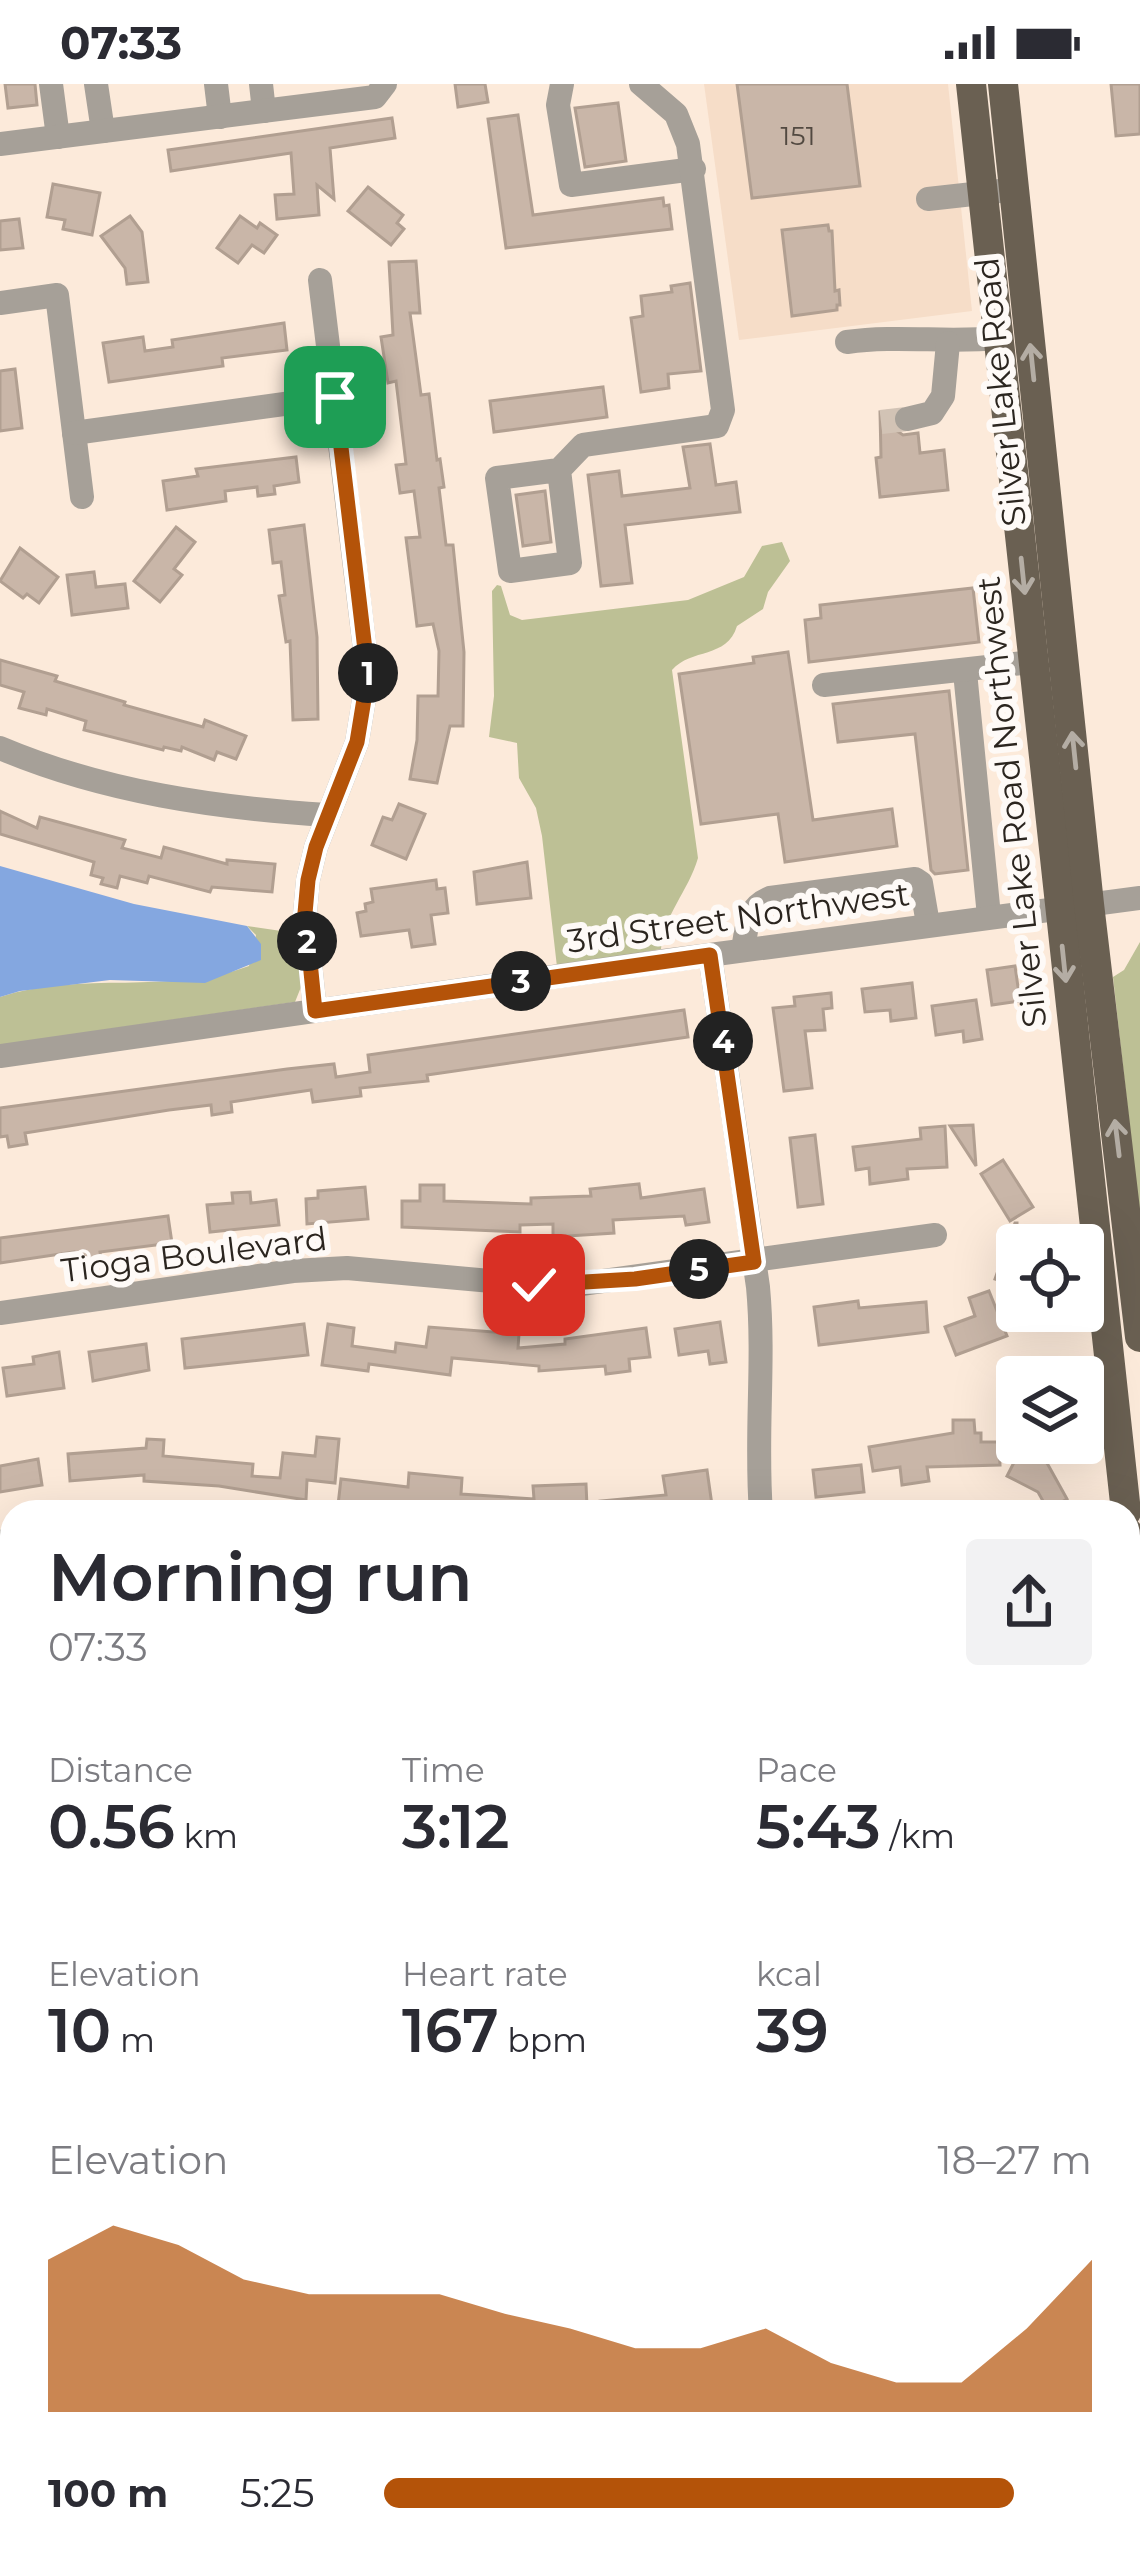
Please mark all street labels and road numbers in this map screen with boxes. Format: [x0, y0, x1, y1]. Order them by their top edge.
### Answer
street label: Silver Lake Road [966, 256, 1034, 528]
street label: Silver Lake Road Northwest [967, 575, 1055, 1029]
street label: 3rd Street Northwest [564, 873, 912, 961]
street label: Tioga Boulevard [59, 1218, 329, 1290]

